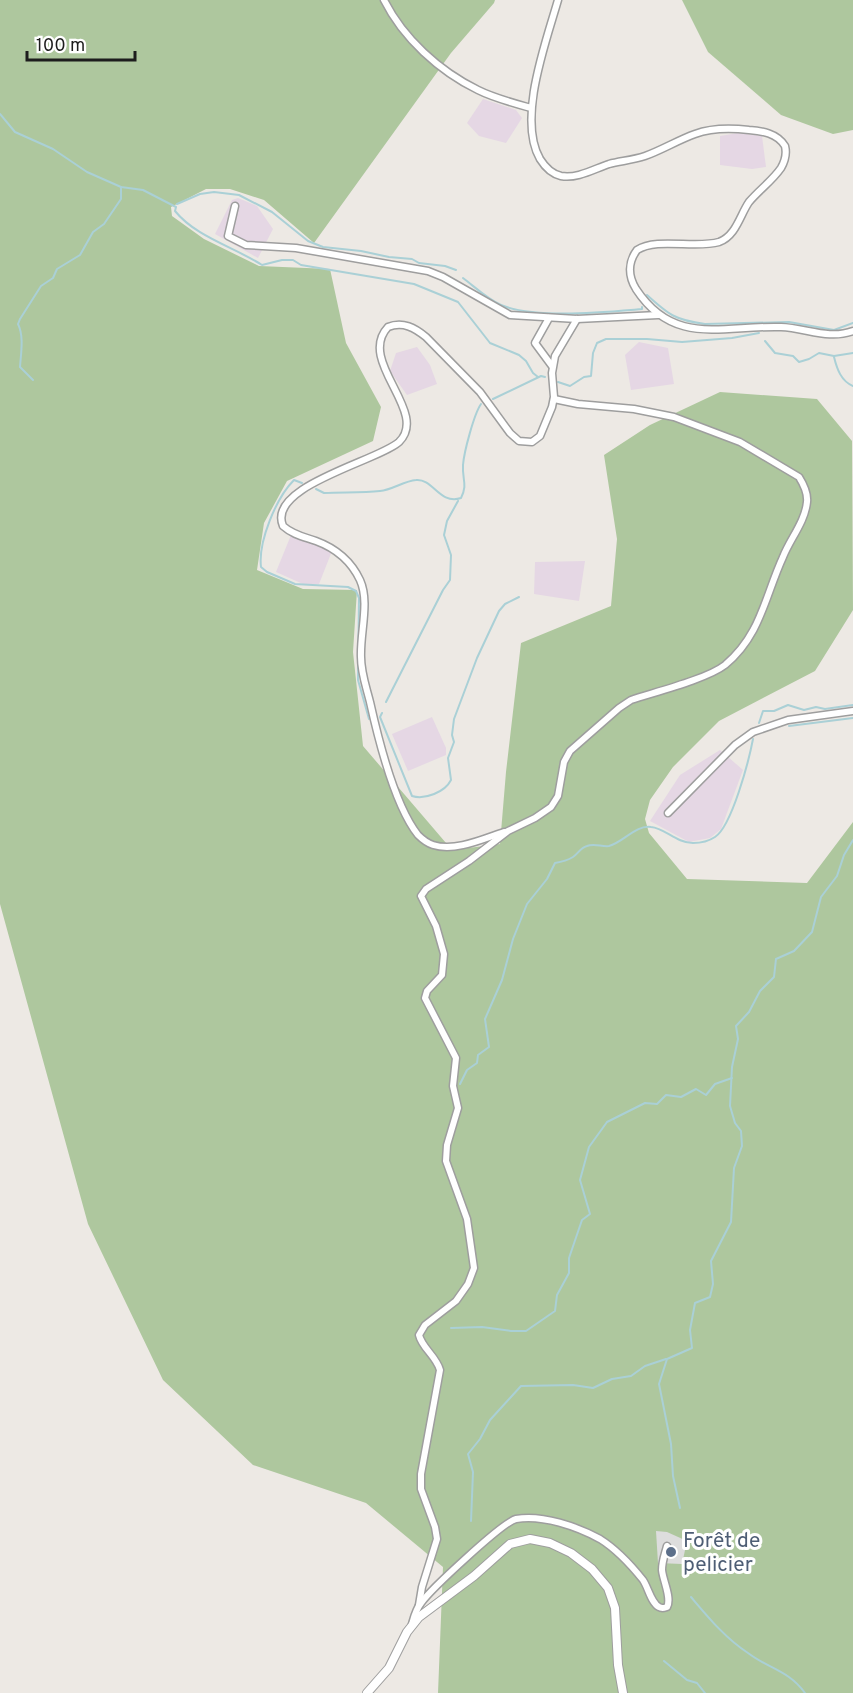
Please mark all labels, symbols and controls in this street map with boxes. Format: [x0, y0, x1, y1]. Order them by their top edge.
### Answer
scale bar [27, 24, 135, 62]
text: 100 m [36, 35, 85, 58]
place label: Forêt de pelicier [683, 1528, 760, 1579]
marker: Forêt de pelicier [664, 1545, 678, 1559]

